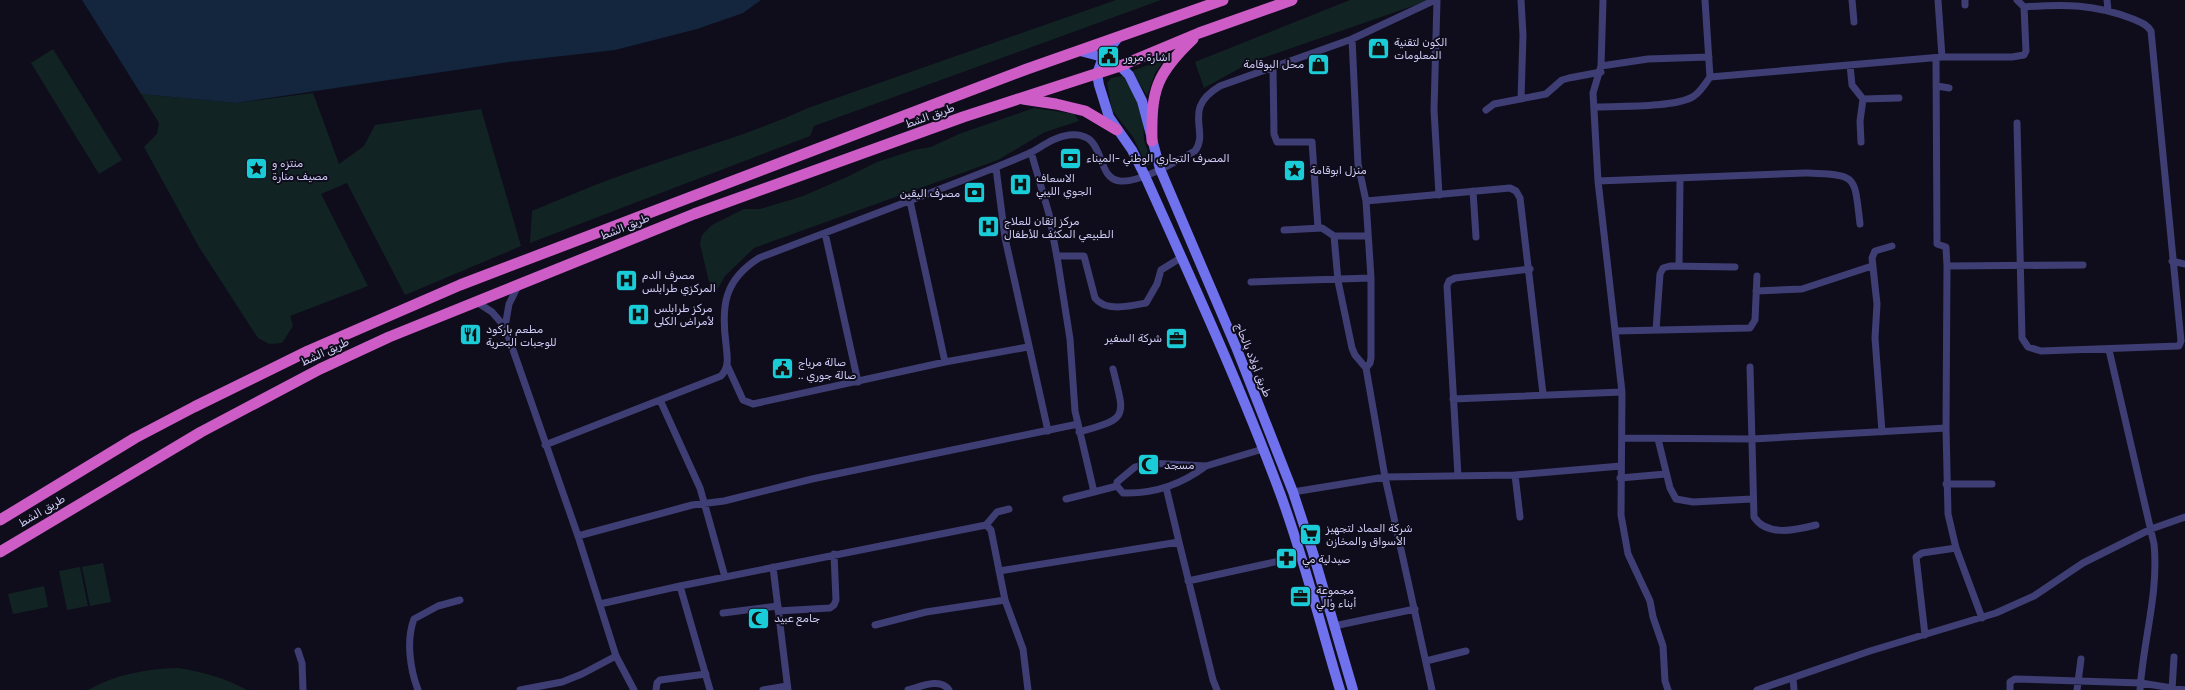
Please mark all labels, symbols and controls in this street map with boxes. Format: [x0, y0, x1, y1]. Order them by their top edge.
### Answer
shop icon: الكون لتقنية المعلومات [1366, 35, 1392, 61]
place label: الكون لتقنية المعلومات [1394, 36, 1448, 63]
public building icon: اشارة مرور [1096, 44, 1122, 70]
place label: اشارة مرور [1123, 51, 1171, 65]
shop icon: محل البوقامة [1306, 51, 1332, 77]
place label: محل البوقامة [1243, 58, 1304, 72]
street label: طريق الشط [904, 101, 957, 132]
bank icon: المصرف التجاري الوطني -الميناء [1058, 145, 1084, 171]
place label: المصرف التجاري الوطني -الميناء [1086, 152, 1230, 167]
place icon: منتزه و مصيف منارة [243, 156, 269, 182]
place label: منتزه و مصيف منارة [272, 157, 328, 183]
place icon: منزل ابوقامة [1281, 157, 1307, 183]
place label: منزل ابوقامة [1310, 164, 1367, 178]
hospital icon: الاسعاف الجوي الليبي [1008, 171, 1034, 197]
place label: الاسعاف الجوي الليبي [1036, 172, 1092, 200]
bank icon: مصرف اليقين [962, 180, 988, 206]
place label: مصرف اليقين [900, 187, 960, 200]
street label: طريق الشط [599, 211, 652, 244]
hospital icon: مركز إتقان للعلاج الطبيعي المكثف للأطفال [976, 214, 1002, 240]
place label: مركز إتقان للعلاج الطبيعي المكثف للأطفال [1004, 215, 1114, 243]
hospital icon: مصرف الدم المركزي طرابلس [613, 268, 639, 294]
place label: مصرف الدم المركزي طرابلس [642, 269, 716, 296]
hospital icon: مركز طرابلس لأمراض الكلى [625, 301, 651, 327]
place label: مركز طرابلس لأمراض الكلى [654, 302, 714, 328]
street label: طريق أولاد بالحاج [1230, 321, 1274, 400]
restaurant icon: مطعم باركود للوجبات البحرية [458, 322, 484, 348]
place label: مطعم باركود للوجبات البحرية [486, 323, 557, 350]
office icon: شركة السفير [1164, 325, 1190, 351]
place label: شركة السفير [1104, 332, 1162, 345]
street label: طريق الشط [299, 335, 352, 370]
public building icon: صالة مرياج .. صالة جوري [770, 355, 796, 381]
place label: صالة مرياج .. صالة جوري [798, 356, 856, 383]
mosque icon: مسجد [1136, 452, 1162, 478]
place label: مسجد [1164, 459, 1194, 472]
street label: طريق الشط [17, 492, 68, 531]
supermarket icon: شركة العماد لتجهيز الأسواق والمخازن [1298, 521, 1324, 547]
place label: شركة العماد لتجهيز الأسواق والمخازن [1325, 522, 1413, 549]
pharmacy icon: صيدلية مي [1274, 546, 1300, 572]
place label: صيدلية مي [1302, 553, 1350, 568]
office icon: مجموعة أبناء والي [1288, 583, 1314, 609]
place label: مجموعة أبناء والي [1316, 584, 1356, 612]
mosque icon: جامع عبيد [745, 605, 771, 631]
place label: جامع عبيد [774, 612, 820, 627]

